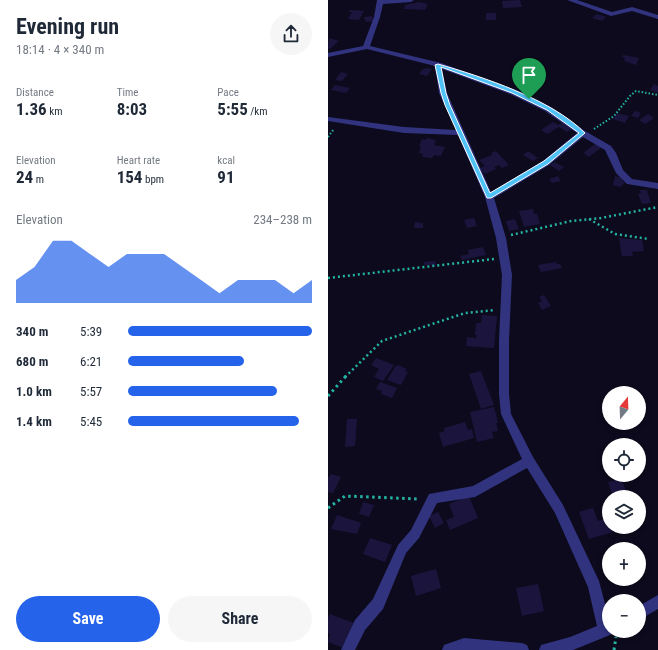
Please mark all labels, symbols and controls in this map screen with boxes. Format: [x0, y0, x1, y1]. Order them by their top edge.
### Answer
button: share [270, 13, 312, 55]
text: Evening run [16, 14, 119, 39]
text: 18:14 · 4 × 340 m [16, 42, 104, 57]
pin [512, 58, 546, 99]
icon: arrive [518, 64, 540, 86]
text: Distance [16, 86, 54, 99]
text: Time [117, 86, 138, 99]
text: Pace [217, 86, 239, 99]
text: 1.36 [16, 99, 47, 119]
text: 8:03 [117, 99, 147, 119]
text: 5:55 [217, 99, 248, 119]
text: km [47, 105, 62, 118]
text: /km [248, 105, 268, 118]
text: Elevation [16, 154, 56, 167]
text: Heart rate [117, 154, 160, 167]
text: kcal [217, 154, 235, 167]
text: 24 [16, 167, 33, 187]
text: 154 [117, 167, 142, 187]
text: 91 [217, 167, 235, 187]
text: m [33, 173, 44, 186]
text: bpm [142, 173, 164, 186]
text: Elevation [16, 212, 63, 227]
text: 234–238 m [253, 212, 312, 227]
text: 340 m [16, 324, 48, 339]
text: 5:39 [80, 324, 102, 339]
text: 680 m [16, 354, 48, 369]
text: 6:21 [80, 354, 102, 369]
text: 1.0 km [16, 384, 52, 399]
text: 5:57 [80, 384, 102, 399]
north arrow [602, 386, 646, 430]
map controls [602, 386, 646, 638]
text: 1.4 km [16, 414, 52, 429]
text: 5:45 [80, 414, 102, 429]
button: locate [602, 438, 646, 482]
button: layers [602, 490, 646, 534]
button: + [602, 542, 646, 586]
button: − [602, 594, 646, 638]
button: Save [16, 596, 160, 642]
button: Share [168, 596, 312, 642]

